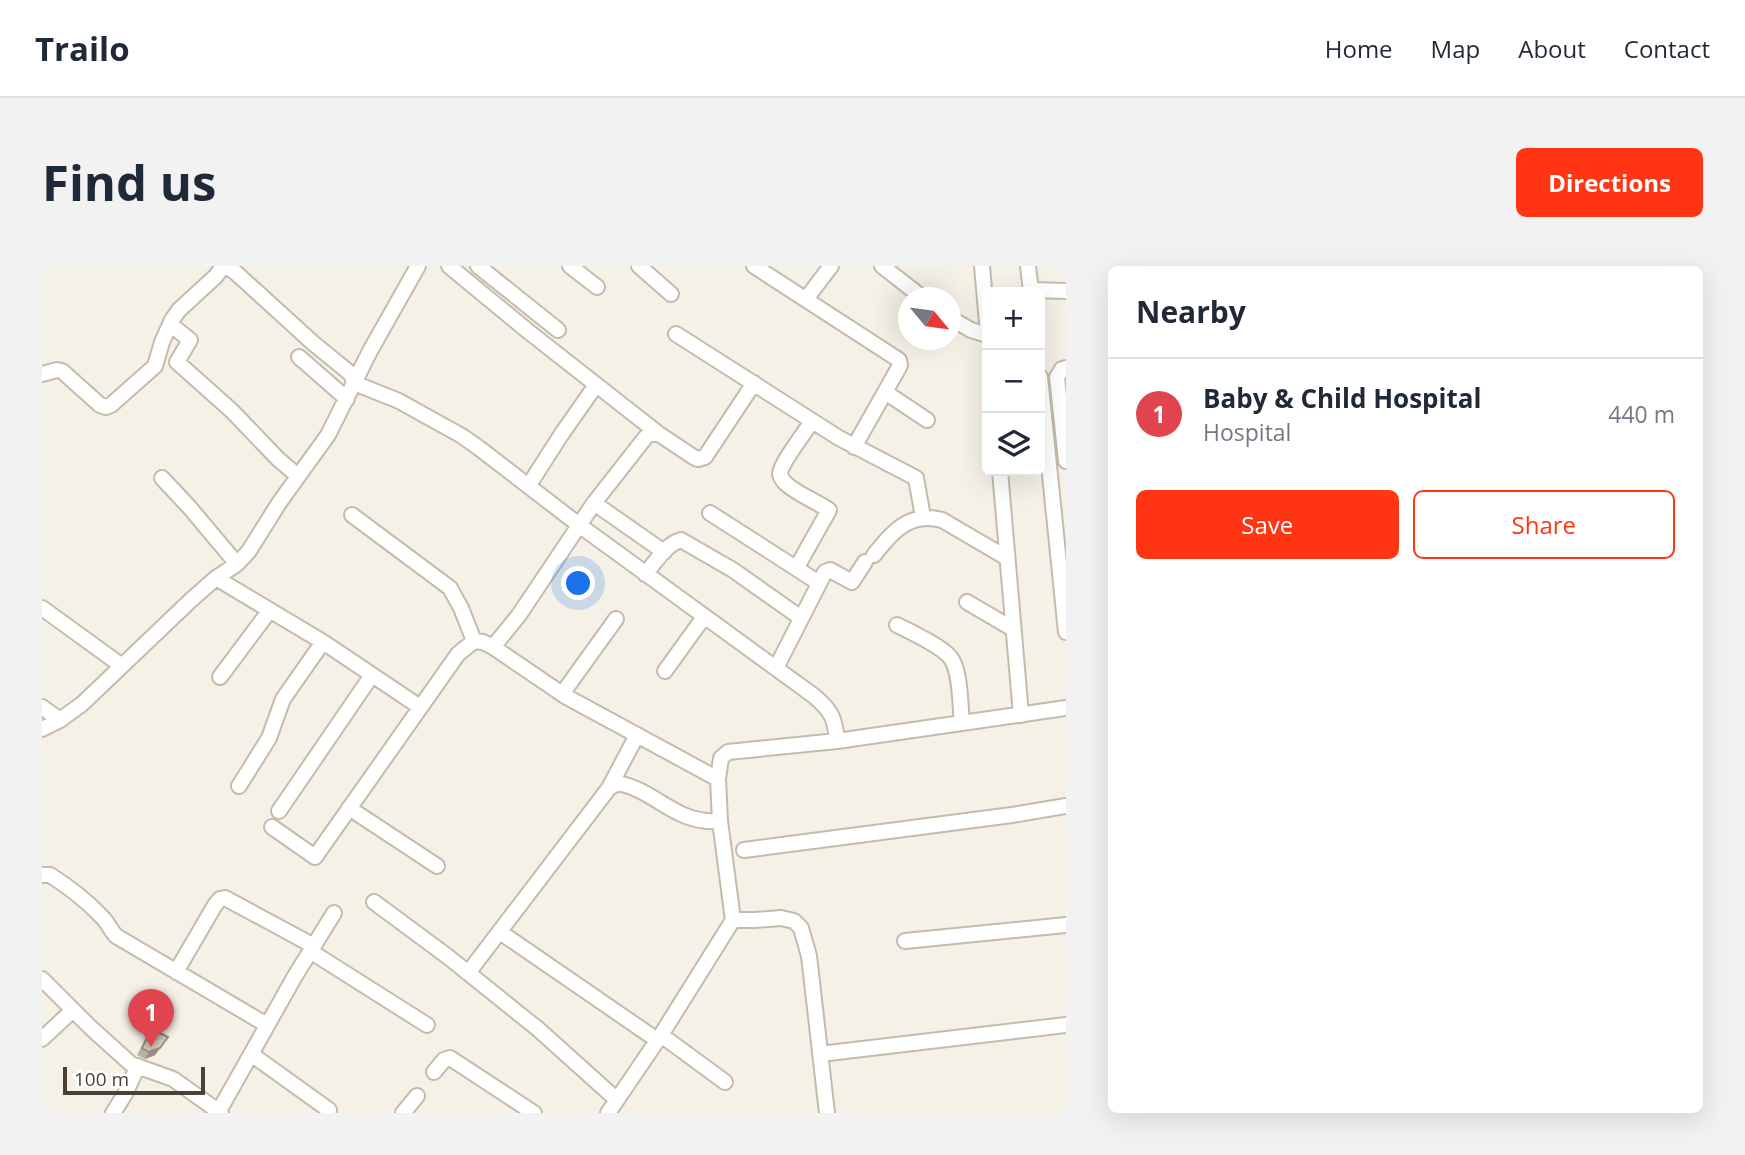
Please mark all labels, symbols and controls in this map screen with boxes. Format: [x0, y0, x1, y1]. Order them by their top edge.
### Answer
text: Trailo [35, 26, 130, 71]
text: Home [1325, 32, 1393, 65]
text: Map [1431, 32, 1480, 65]
text: About [1518, 32, 1586, 65]
text: Contact [1624, 32, 1710, 65]
button: Directions [1516, 148, 1703, 217]
text: Find us [42, 149, 216, 215]
north arrow [898, 287, 961, 350]
map controls [982, 287, 1045, 476]
button: + [982, 287, 1045, 350]
text: Nearby [1136, 291, 1246, 332]
button: − [982, 350, 1045, 413]
text: Baby & Child Hospital [1203, 380, 1481, 416]
text: 1 [1152, 398, 1166, 430]
text: 440 m [1608, 398, 1675, 430]
button: layers [982, 413, 1045, 476]
text: Hospital [1203, 416, 1291, 448]
button: Save [1136, 490, 1399, 559]
button: Share [1413, 490, 1675, 559]
your location [561, 566, 595, 600]
pin: 1 [128, 989, 174, 1047]
scale bar [63, 1064, 205, 1096]
text: 100 m [74, 1066, 129, 1092]

